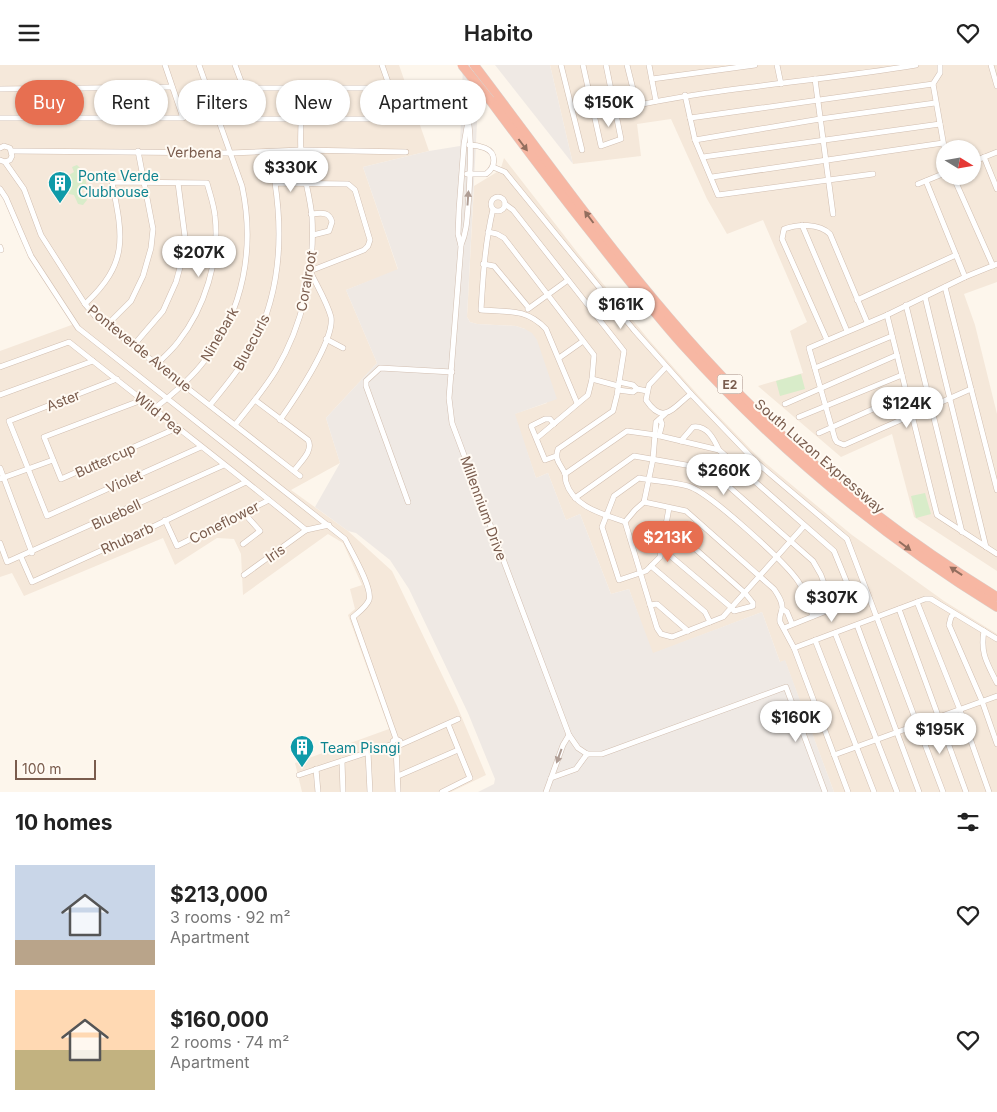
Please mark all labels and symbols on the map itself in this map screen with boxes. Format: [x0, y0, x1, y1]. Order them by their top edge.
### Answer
pin: $150K [574, 85, 644, 128]
one-way arrow [518, 138, 529, 151]
north arrow [936, 140, 981, 185]
street label: Verbena [166, 143, 222, 161]
pin: $330K [256, 151, 326, 193]
place label: Ponte Verde Clubhouse [78, 167, 159, 200]
building icon: Ponte Verde Clubhouse [47, 170, 73, 204]
one-way arrow [465, 190, 473, 206]
one-way arrow [584, 211, 595, 224]
pin: $207K [164, 235, 234, 278]
street label: Coralroot [292, 249, 320, 313]
pin: $161K [586, 287, 656, 330]
street label: Ponteverde Avenue [85, 301, 195, 395]
street label: Ninebark [197, 303, 242, 364]
street label: Bluecurls [229, 311, 273, 373]
road number: E2 [718, 375, 742, 393]
street label: Aster [44, 386, 82, 414]
pin: $124K [872, 387, 942, 429]
street label: Wild Pea [131, 388, 187, 438]
street label: South Luzon Expressway [752, 395, 888, 517]
street label: Buttercup [72, 439, 138, 481]
street label: Millennium Drive [457, 453, 511, 563]
pin: $260K [689, 453, 759, 496]
street label: Violet [103, 465, 145, 496]
street label: Bluebell [89, 495, 143, 533]
street label: Coneflower [186, 497, 262, 547]
street label: Rhubarb [98, 518, 156, 558]
pin: $213K [633, 521, 703, 563]
street label: Iris [262, 540, 288, 566]
one-way arrow [898, 541, 912, 551]
one-way arrow [949, 566, 963, 576]
pin: $307K [797, 581, 867, 623]
pin: $160K [761, 701, 831, 743]
pin: $195K [905, 713, 975, 755]
building icon: Team Pisngi [289, 734, 315, 768]
place label: Team Pisngi [320, 739, 400, 756]
one-way arrow [555, 749, 563, 764]
scale bar [15, 757, 96, 780]

